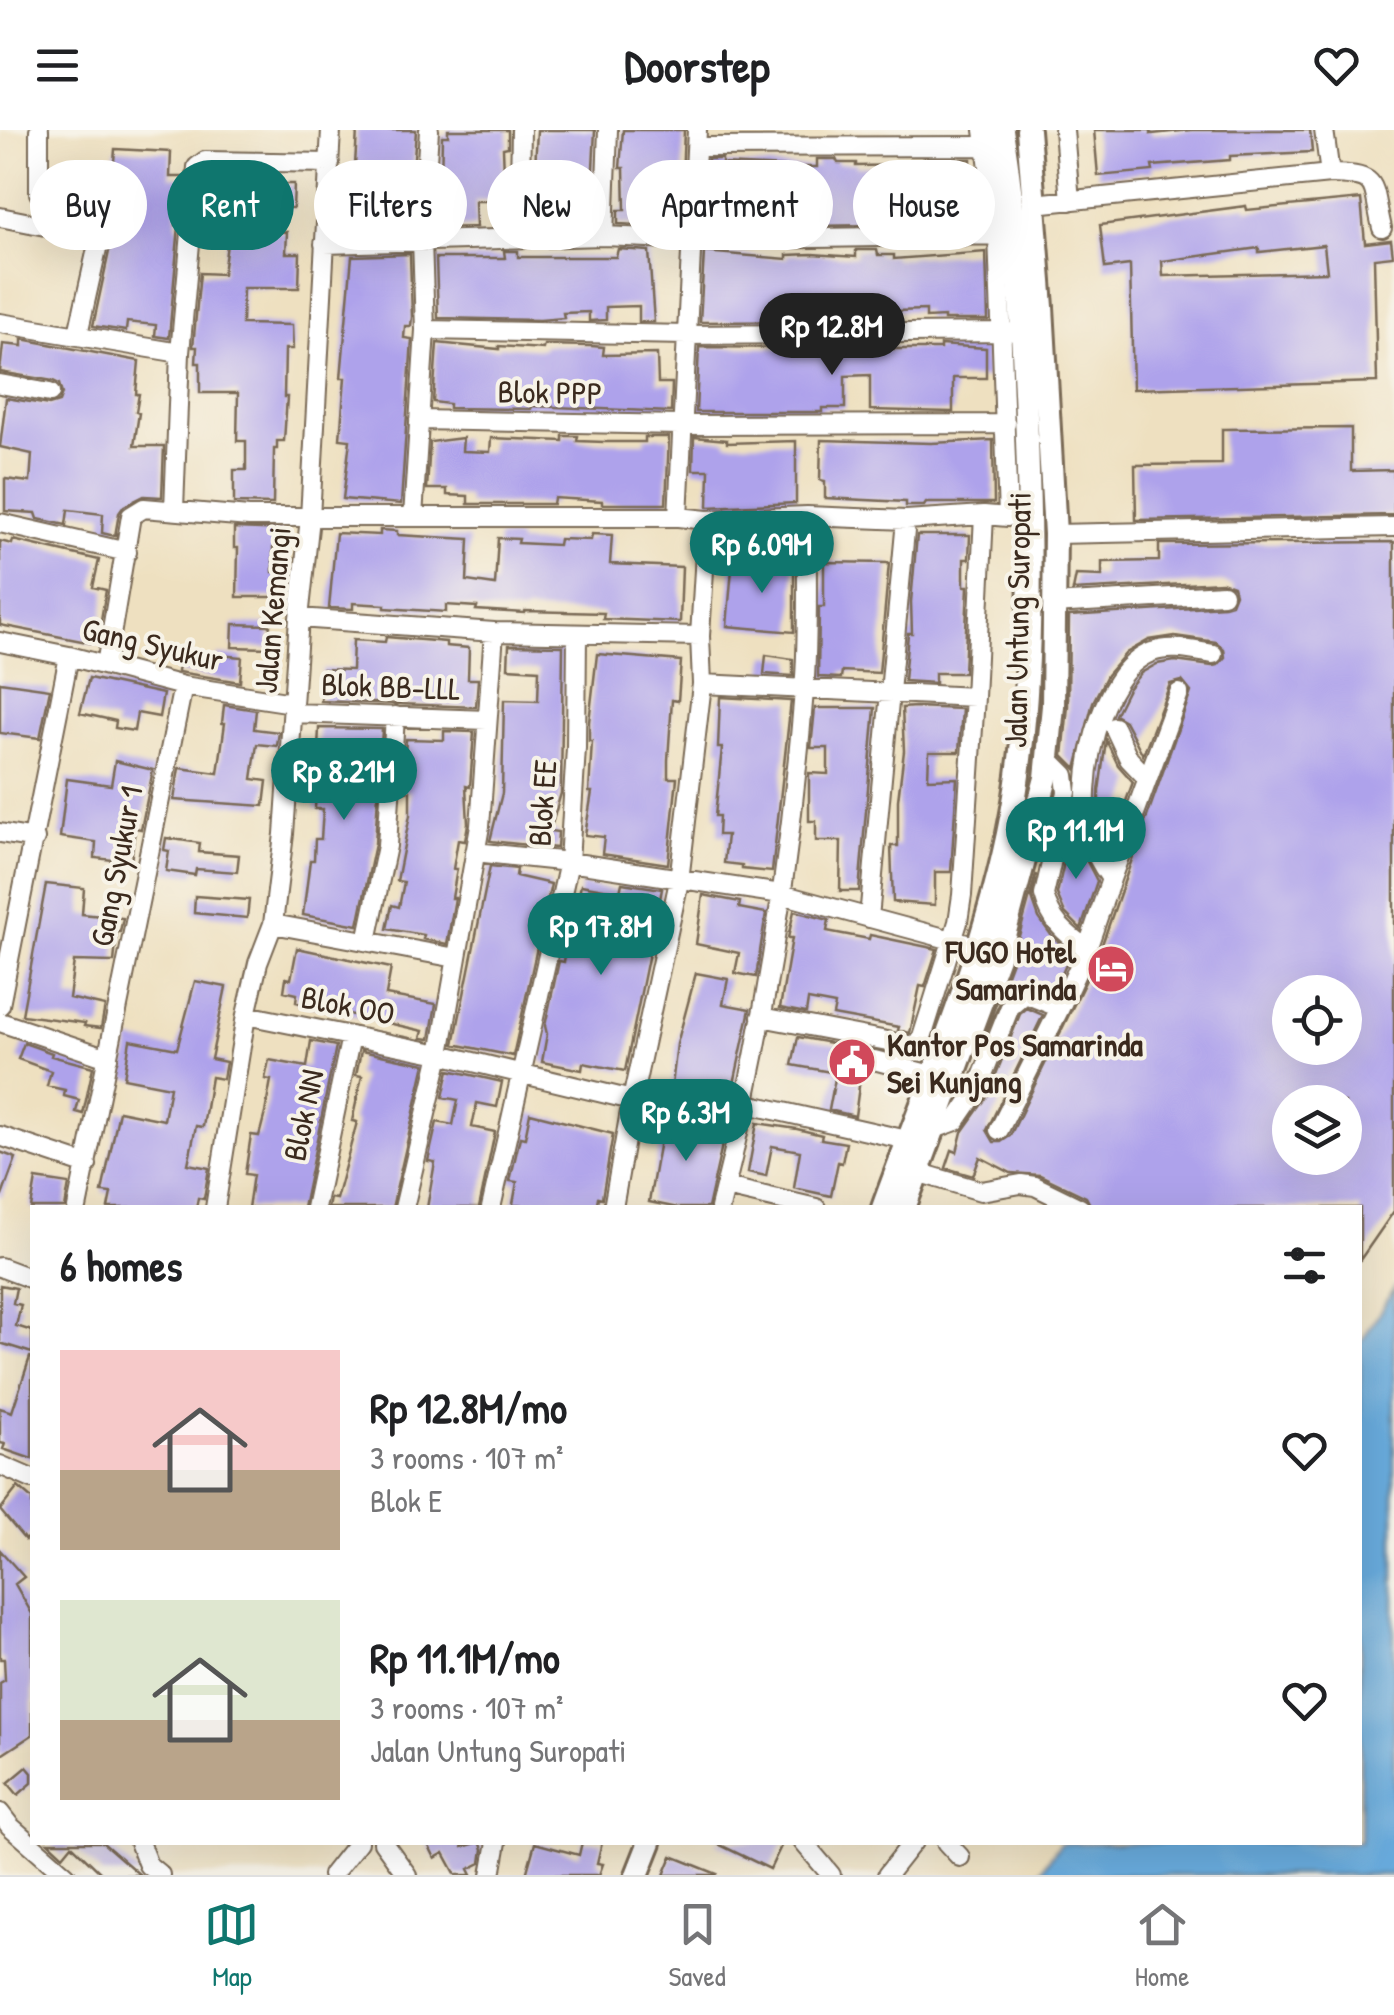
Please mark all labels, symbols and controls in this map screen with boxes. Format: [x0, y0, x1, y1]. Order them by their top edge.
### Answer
text: Doorstep [625, 35, 769, 96]
icon: menu [30, 38, 85, 93]
icon: heart [1309, 38, 1364, 93]
chip: Buy [30, 160, 147, 250]
chip: Rent [167, 160, 294, 250]
chip: Filters [314, 160, 467, 250]
chip: New [487, 160, 606, 250]
chip: Apartment [626, 160, 833, 250]
chip: House [853, 160, 995, 250]
pin: Rp 12.8M [729, 293, 935, 378]
text: Rp 12.8M [781, 304, 883, 347]
street label: Blok PPP [497, 370, 603, 414]
street label: Jalan Untung Suropati [993, 491, 1041, 749]
pin: Rp 6.09M [659, 511, 865, 596]
text: Rp 6.09M [712, 522, 812, 565]
street label: Jalan Kemangi [243, 525, 301, 695]
street label: Gang Syukur [78, 607, 228, 681]
street label: Blok BB-LLL [321, 662, 461, 710]
pin: Rp 8.21M [241, 738, 447, 823]
text: Rp 8.21M [293, 749, 395, 792]
street label: Blok EE [518, 758, 566, 848]
street label: Gang Syukur 1 [79, 782, 153, 950]
pin: Rp 11.1M [973, 797, 1179, 882]
text: Rp 11.1M [1028, 808, 1124, 851]
pin: Rp 17.8M [498, 893, 704, 978]
text: Rp 17.8M [550, 904, 652, 947]
place label: FUGO Hotel Samarinda [945, 930, 1077, 1010]
hotel icon: FUGO Hotel Samarinda [1085, 943, 1137, 995]
street label: Blok OO [298, 975, 398, 1035]
map controls [1272, 975, 1362, 1175]
button: locate [1272, 975, 1362, 1065]
place label: Kantor Pos Samarinda Sei Kunjang [887, 1023, 1143, 1104]
public building icon: Kantor Pos Samarinda Sei Kunjang [826, 1036, 878, 1088]
street label: Blok NN [272, 1065, 334, 1165]
pin: Rp 6.3M [594, 1079, 778, 1164]
button: layers [1272, 1085, 1362, 1175]
text: Rp 6.3M [642, 1090, 730, 1133]
text: 6 homes [60, 1237, 182, 1294]
icon: filters [1277, 1238, 1332, 1293]
text: Rp 12.8M/mo [370, 1379, 567, 1436]
icon: home [140, 1390, 260, 1510]
icon: heart [1277, 1423, 1332, 1478]
text: 3 rooms · 107 m² [370, 1436, 563, 1479]
text: Blok E [370, 1479, 442, 1522]
text: Rp 11.1M/mo [370, 1629, 560, 1686]
icon: home [140, 1640, 260, 1760]
icon: heart [1277, 1673, 1332, 1728]
text: 3 rooms · 107 m² [370, 1686, 563, 1729]
text: Jalan Untung Suropati [370, 1729, 626, 1772]
tab: Map [204, 1897, 259, 1995]
tab: Saved [668, 1897, 726, 1995]
tab: Home [1135, 1897, 1190, 1995]

